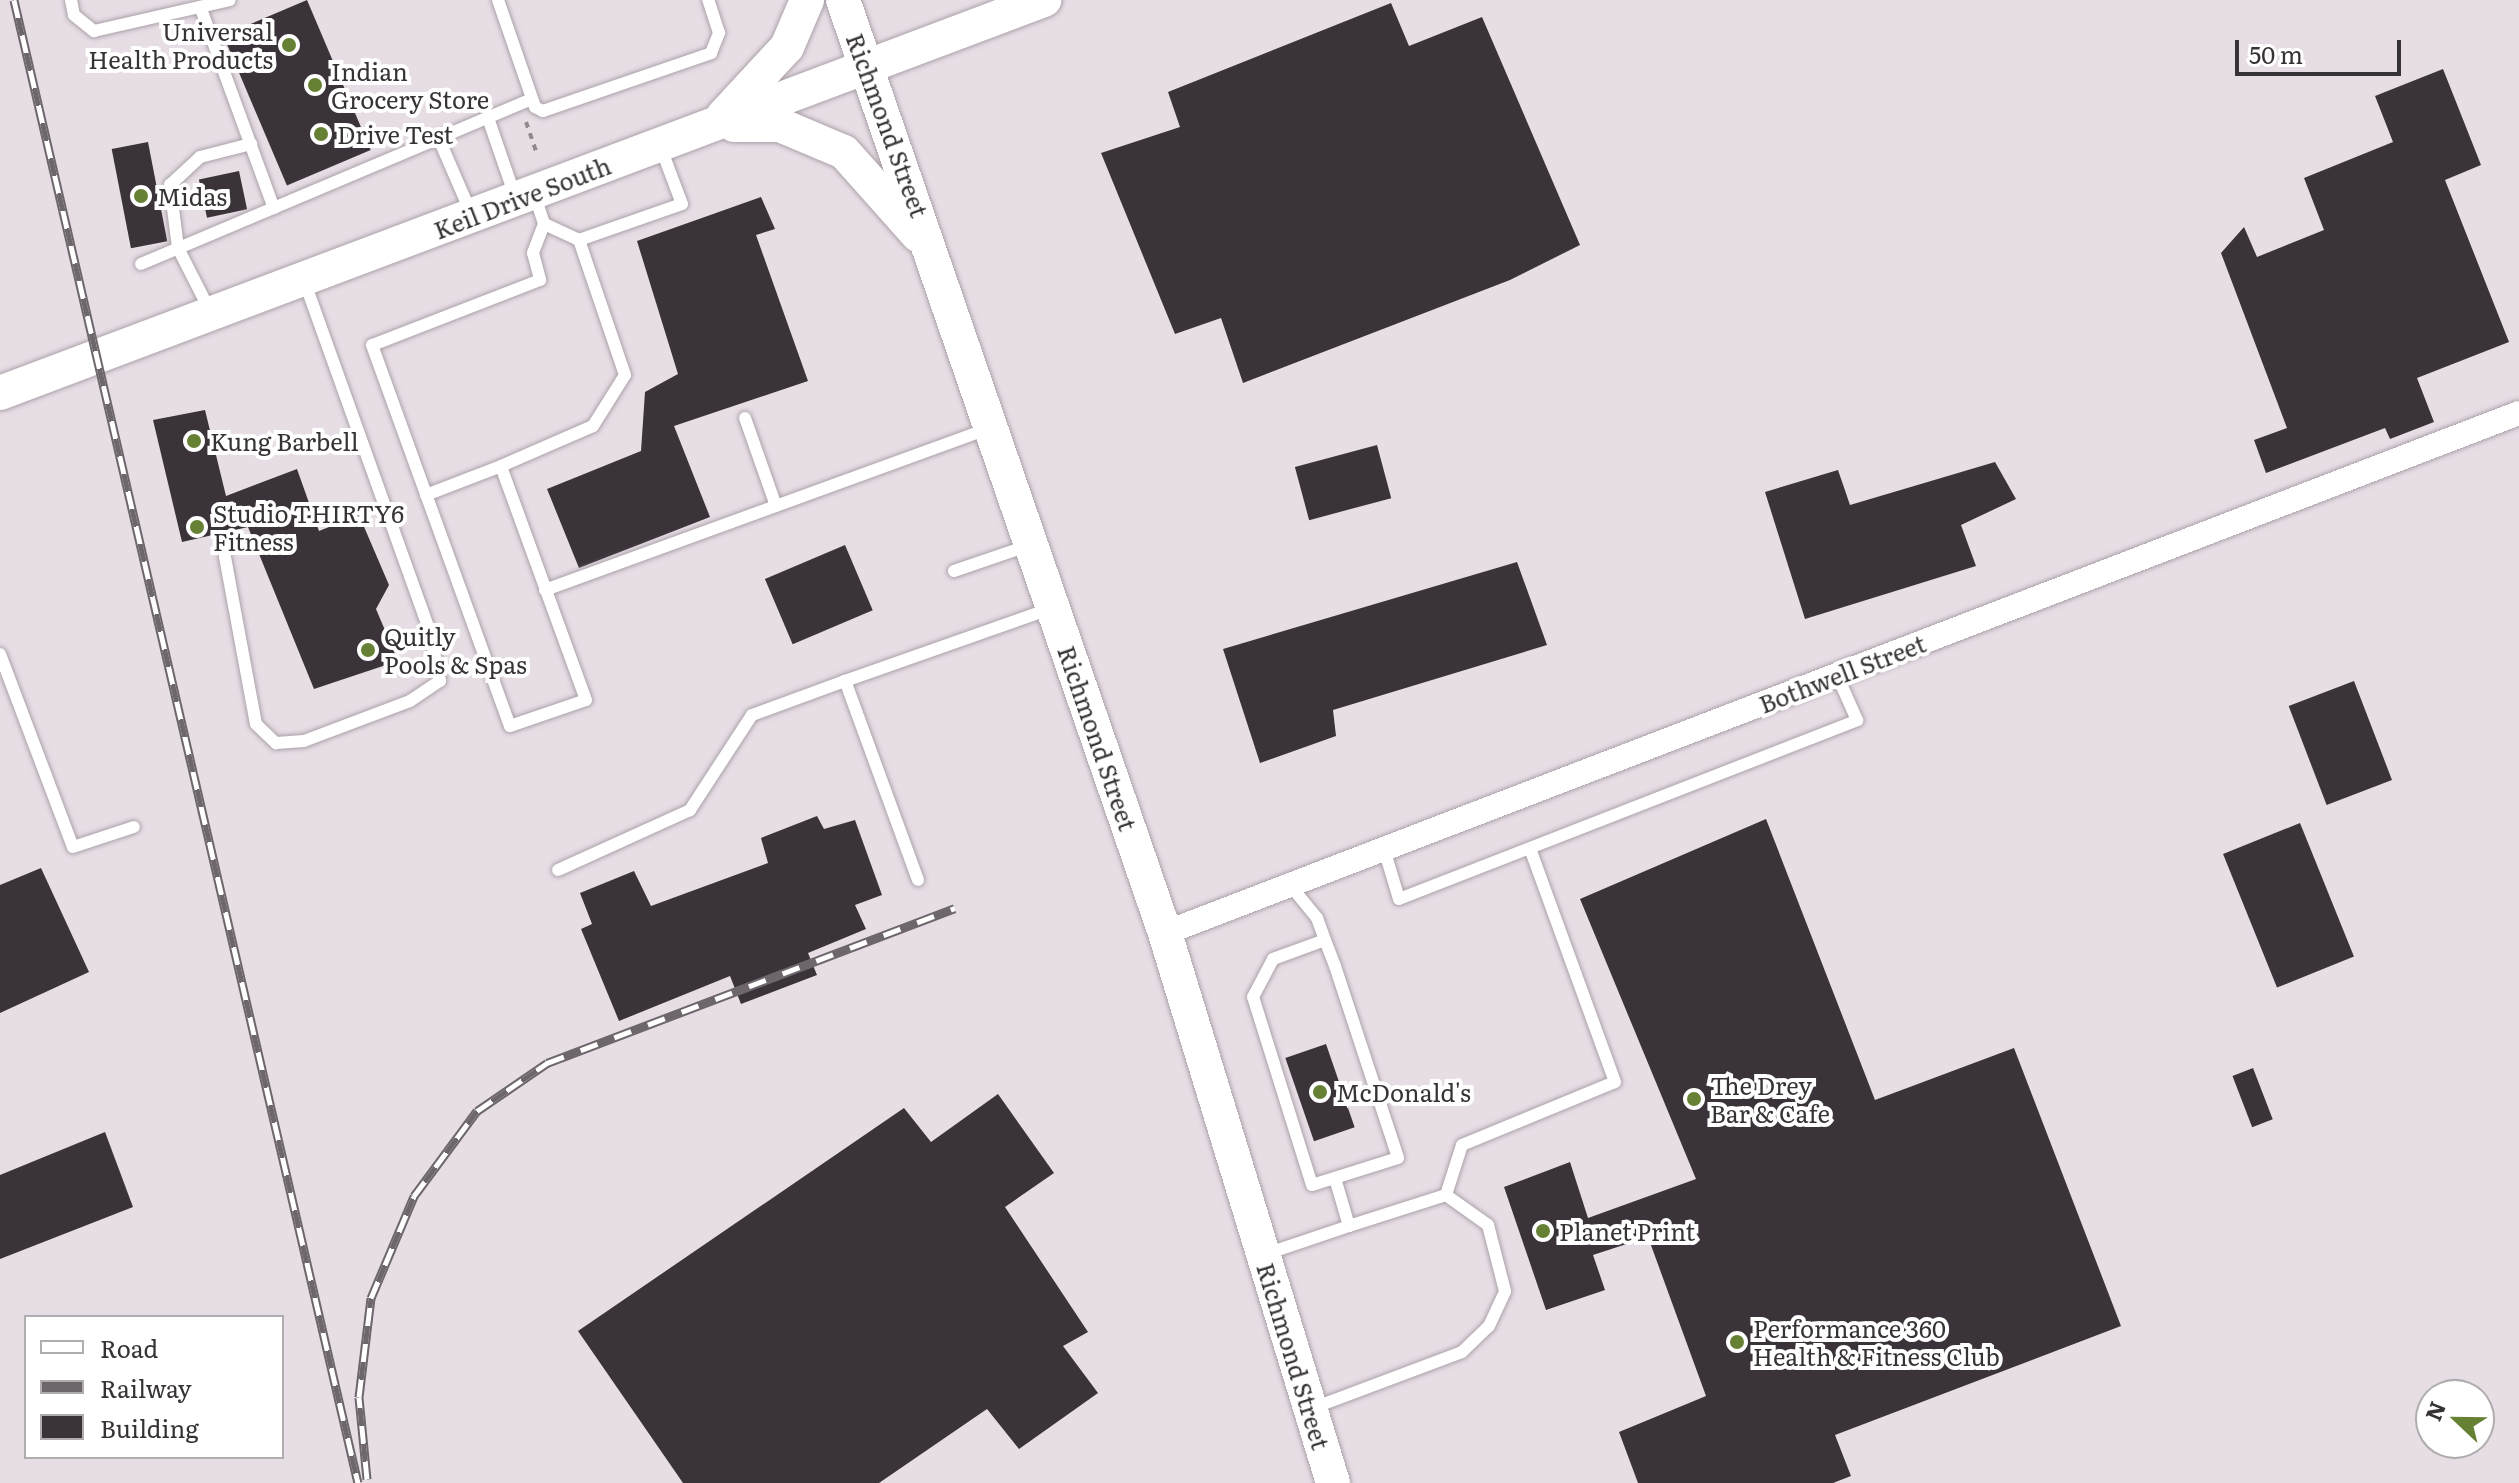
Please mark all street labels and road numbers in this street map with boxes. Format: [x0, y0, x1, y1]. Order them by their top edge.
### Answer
street label: Richmond Street [841, 29, 935, 221]
street label: Keil Drive South [429, 150, 615, 244]
street label: Bothwell Street [1755, 628, 1929, 718]
street label: Richmond Street [1053, 642, 1143, 834]
street label: Richmond Street [1252, 1259, 1336, 1453]

